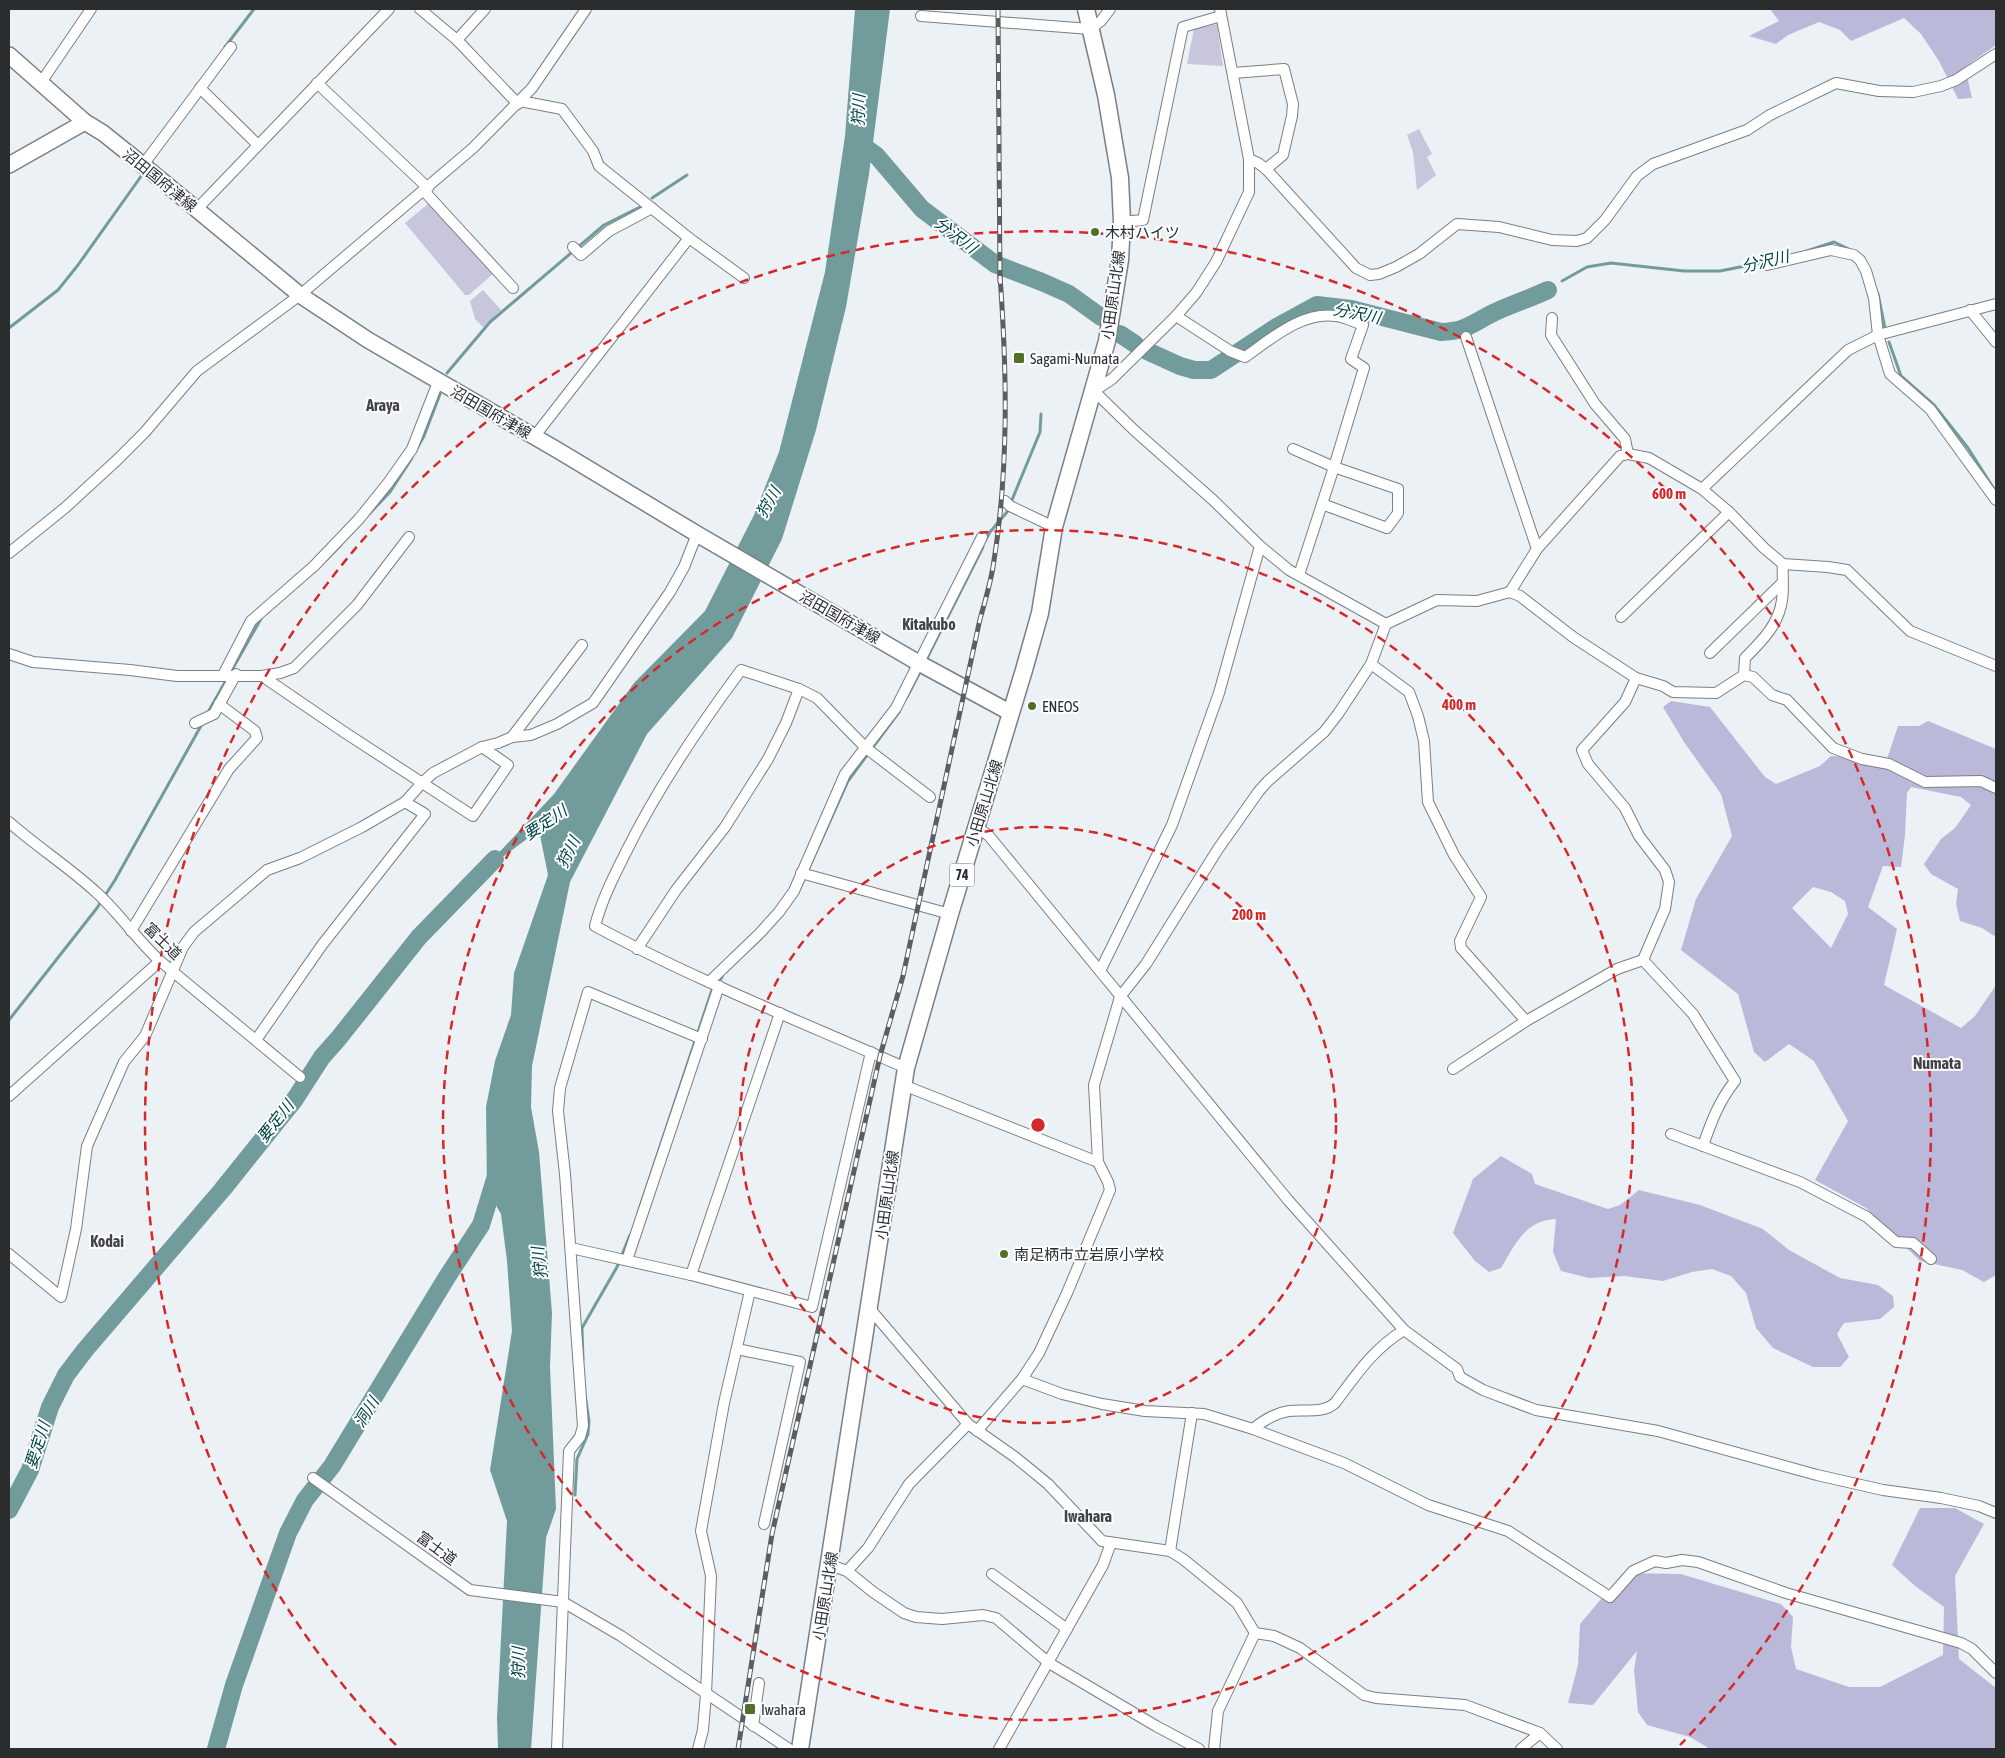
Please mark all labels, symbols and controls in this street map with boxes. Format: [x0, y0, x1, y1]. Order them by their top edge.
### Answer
water label: 狩川 [848, 92, 868, 126]
street label: 沼田国府津線 [120, 145, 200, 215]
water label: 分沢川 [931, 213, 982, 258]
place label: 木村ハイツ [1105, 224, 1180, 241]
marker: 木村ハイツ [1089, 226, 1101, 238]
water label: 分沢川 [1740, 246, 1792, 275]
street label: 小田原山北線 [1098, 249, 1128, 341]
water label: 分沢川 [1332, 300, 1384, 327]
place label: Sagami-Numata [1030, 350, 1120, 367]
marker: Sagami-Numata [1012, 351, 1026, 365]
street label: 沼田国府津線 [448, 382, 534, 442]
district label: Araya [365, 396, 400, 414]
water label: 狩川 [752, 482, 785, 520]
text: 600 m [1652, 485, 1686, 502]
street label: 沼田国府津線 [797, 587, 883, 647]
district label: Kitakubo [902, 615, 956, 633]
text: 400 m [1441, 696, 1476, 713]
place label: ENEOS [1042, 698, 1079, 715]
marker: ENEOS [1026, 700, 1038, 712]
street label: 小田原山北線 [963, 757, 1005, 849]
water label: 要定川 [520, 800, 572, 843]
water label: 狩川 [553, 832, 584, 870]
road number: 74 [950, 864, 974, 886]
text: 200 m [1232, 906, 1266, 923]
street label: 富士道 [141, 919, 185, 963]
district label: Numata [1913, 1054, 1961, 1072]
water label: 要定川 [253, 1095, 298, 1145]
centre of rings [1029, 1116, 1047, 1134]
street label: 小田原山北線 [872, 1149, 902, 1241]
district label: Kodai [90, 1232, 124, 1250]
water label: 狩川 [528, 1244, 550, 1280]
place label: 南足柄市立岩原小学校 [1014, 1246, 1164, 1263]
marker: 南足柄市立岩原小学校 [998, 1248, 1010, 1260]
water label: 洞川 [350, 1392, 383, 1430]
water label: 要定川 [21, 1417, 54, 1471]
district label: Iwahara [1064, 1507, 1112, 1525]
street label: 富士道 [414, 1528, 460, 1568]
street label: 小田原山北線 [810, 1550, 840, 1642]
water label: 狩川 [509, 1645, 527, 1679]
place label: Iwahara [761, 1701, 806, 1718]
marker: Iwahara [743, 1702, 757, 1716]

